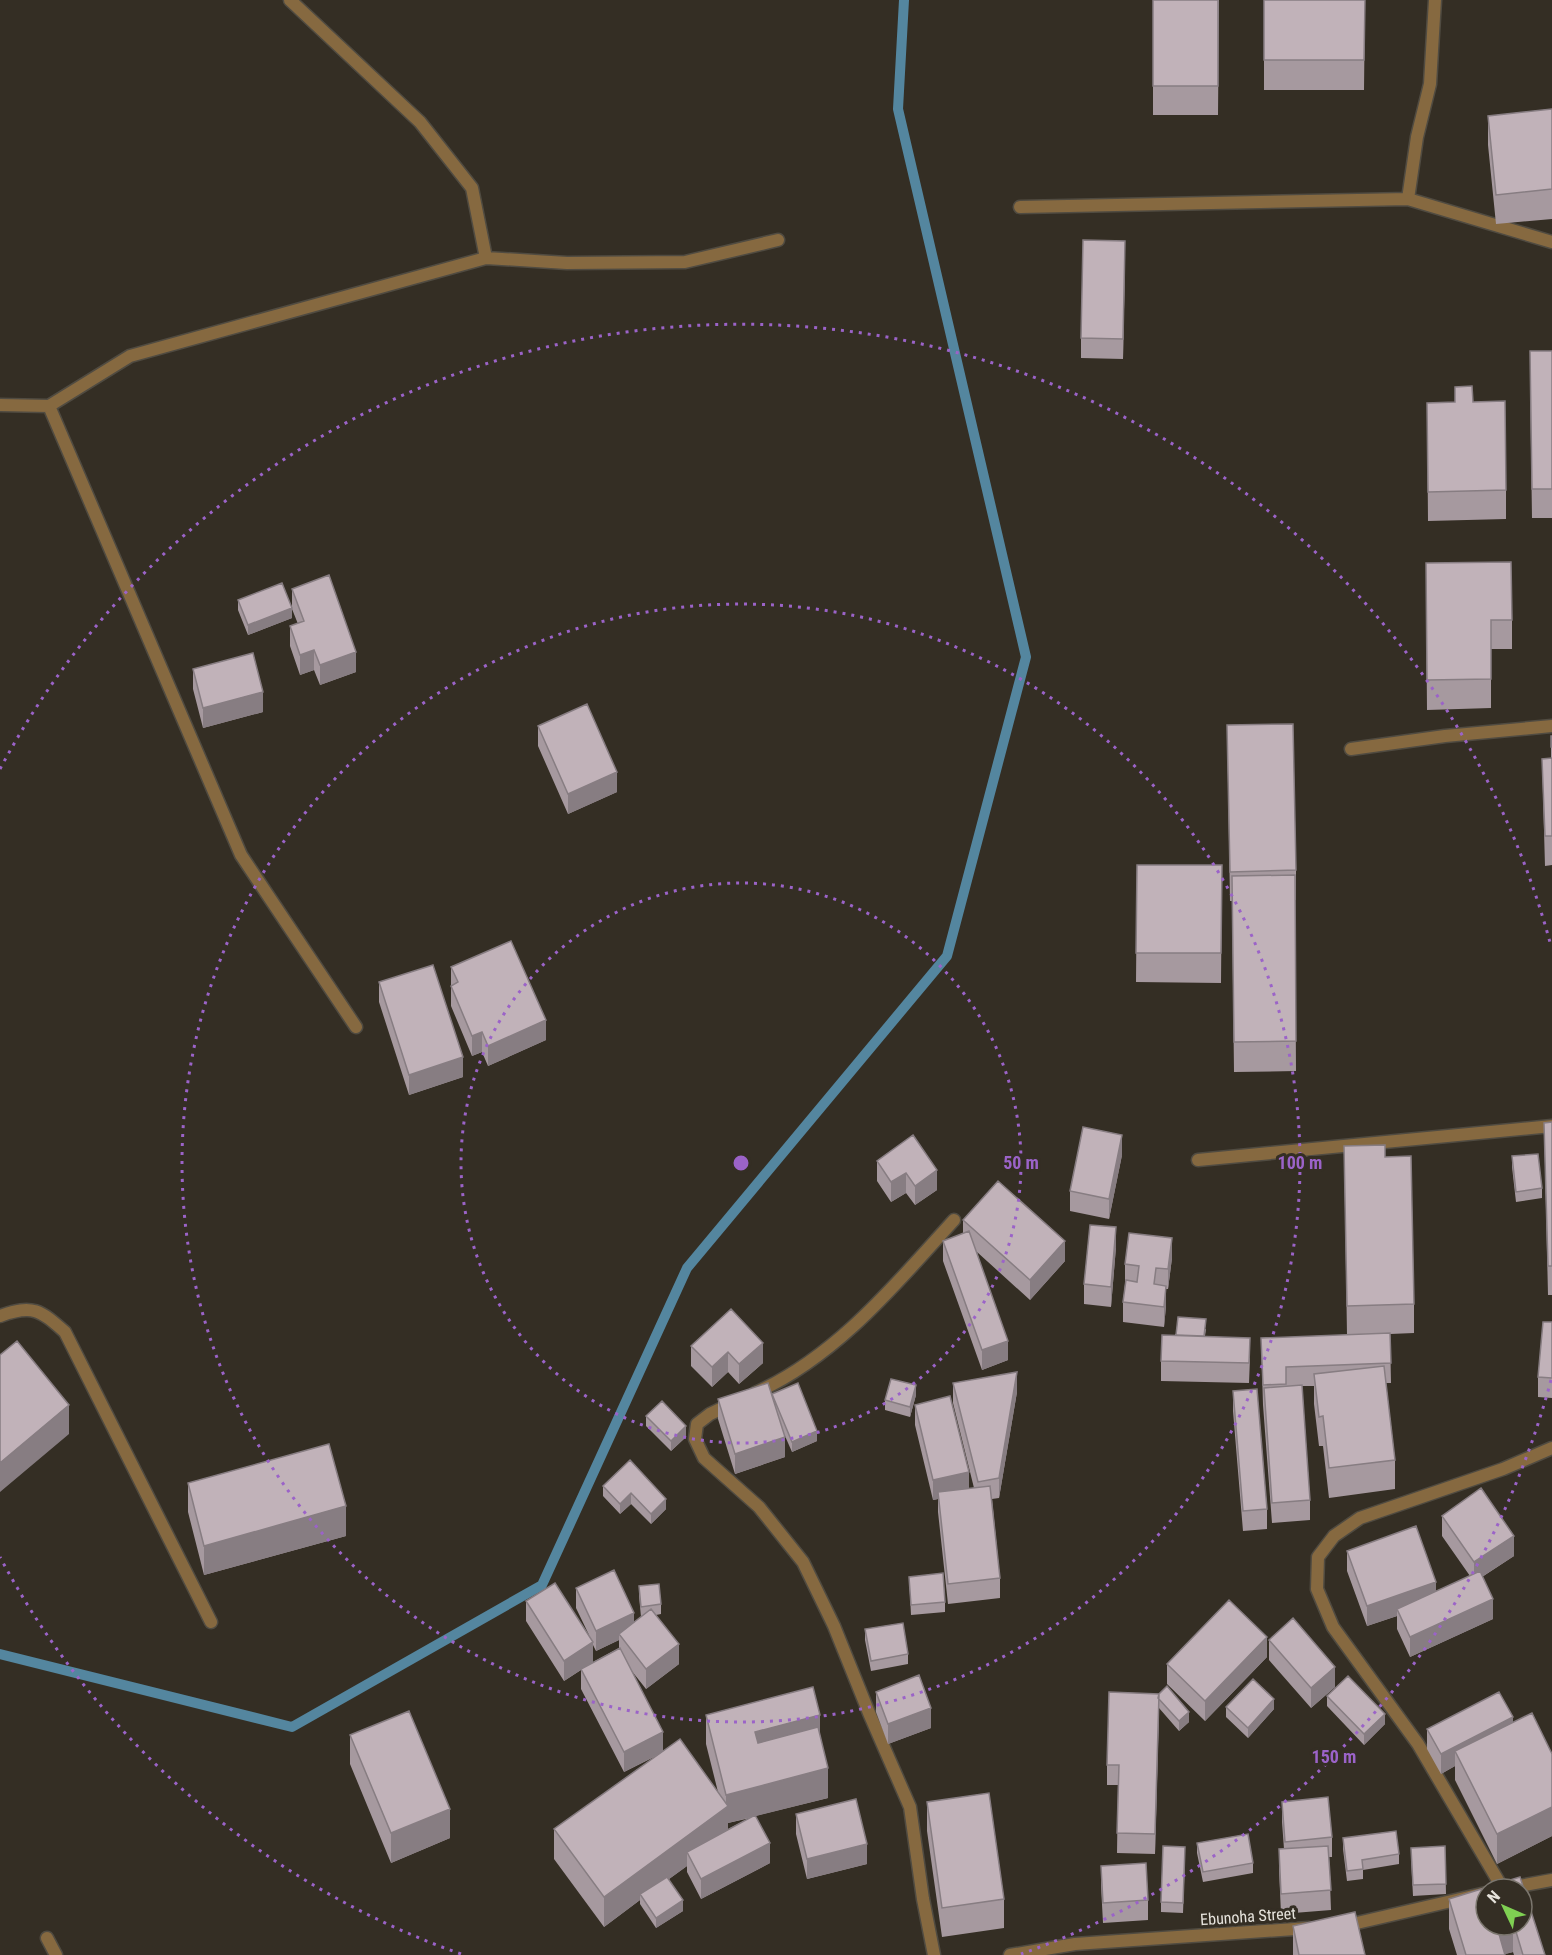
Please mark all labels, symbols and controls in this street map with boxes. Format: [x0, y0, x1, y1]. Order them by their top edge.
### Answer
text: 50 m [1003, 1152, 1039, 1173]
text: 100 m [1278, 1152, 1322, 1173]
centre of rings [731, 1153, 751, 1173]
text: 150 m [1312, 1746, 1356, 1767]
north arrow [1474, 1877, 1534, 1937]
text: N [1483, 1887, 1504, 1907]
street label: Ebunoha Street [1200, 1904, 1297, 1929]

